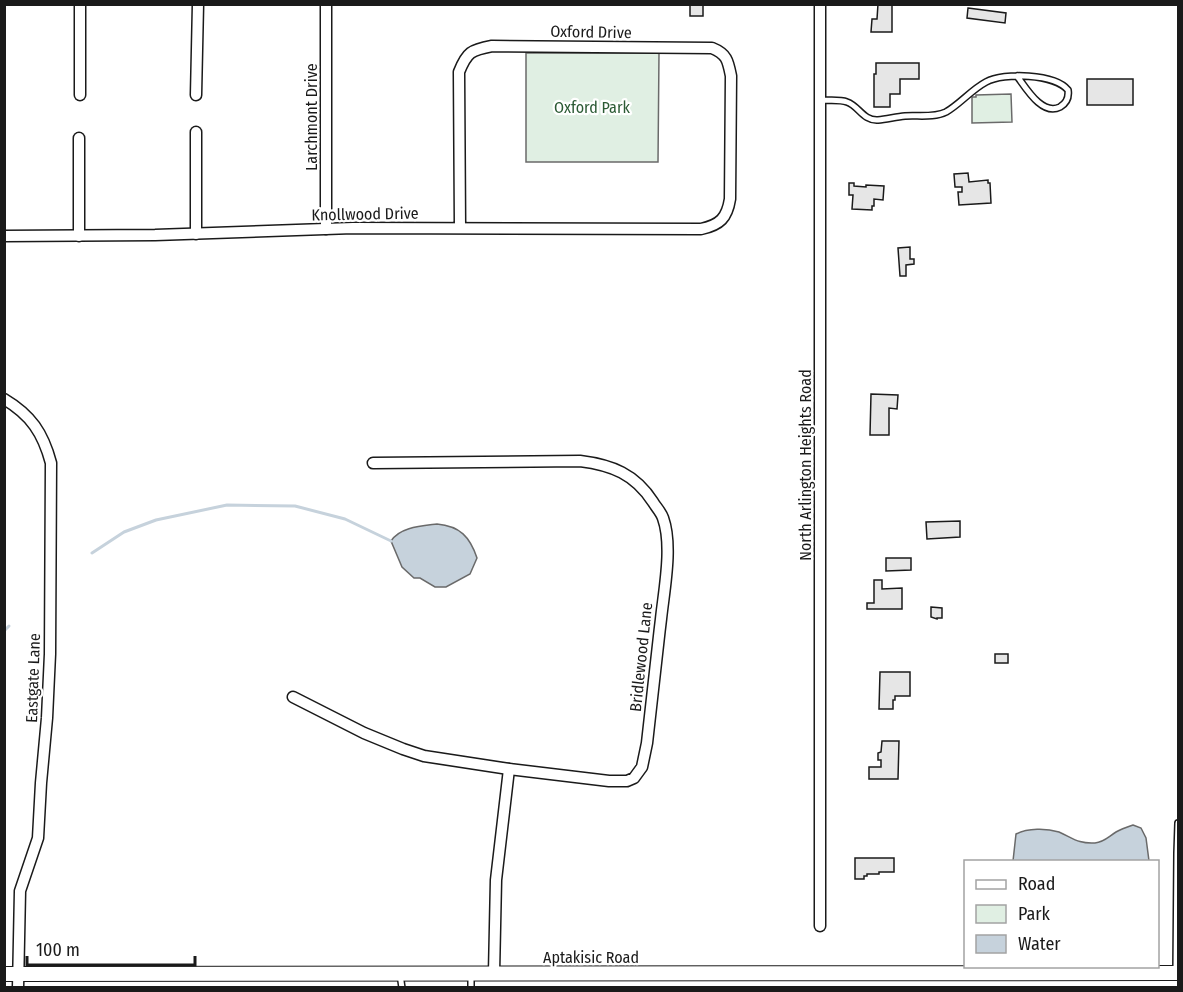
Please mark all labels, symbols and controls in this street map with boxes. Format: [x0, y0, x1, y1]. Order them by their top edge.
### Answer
street label: Oxford Drive [550, 22, 632, 42]
street label: Larchmont Drive [302, 63, 321, 171]
park label: Oxford Park [554, 98, 631, 117]
street label: Knollwood Drive [311, 204, 419, 224]
street label: North Arlington Heights Road [796, 369, 815, 561]
street label: Bridlewood Lane [626, 601, 656, 713]
street label: Eastgate Lane [22, 633, 44, 723]
legend [964, 860, 1159, 968]
text: Road [1018, 873, 1055, 895]
text: Park [1018, 903, 1051, 925]
scale bar [27, 929, 195, 967]
text: Water [1018, 933, 1061, 955]
text: 100 m [36, 939, 80, 961]
street label: Aptakisic Road [543, 948, 639, 967]

